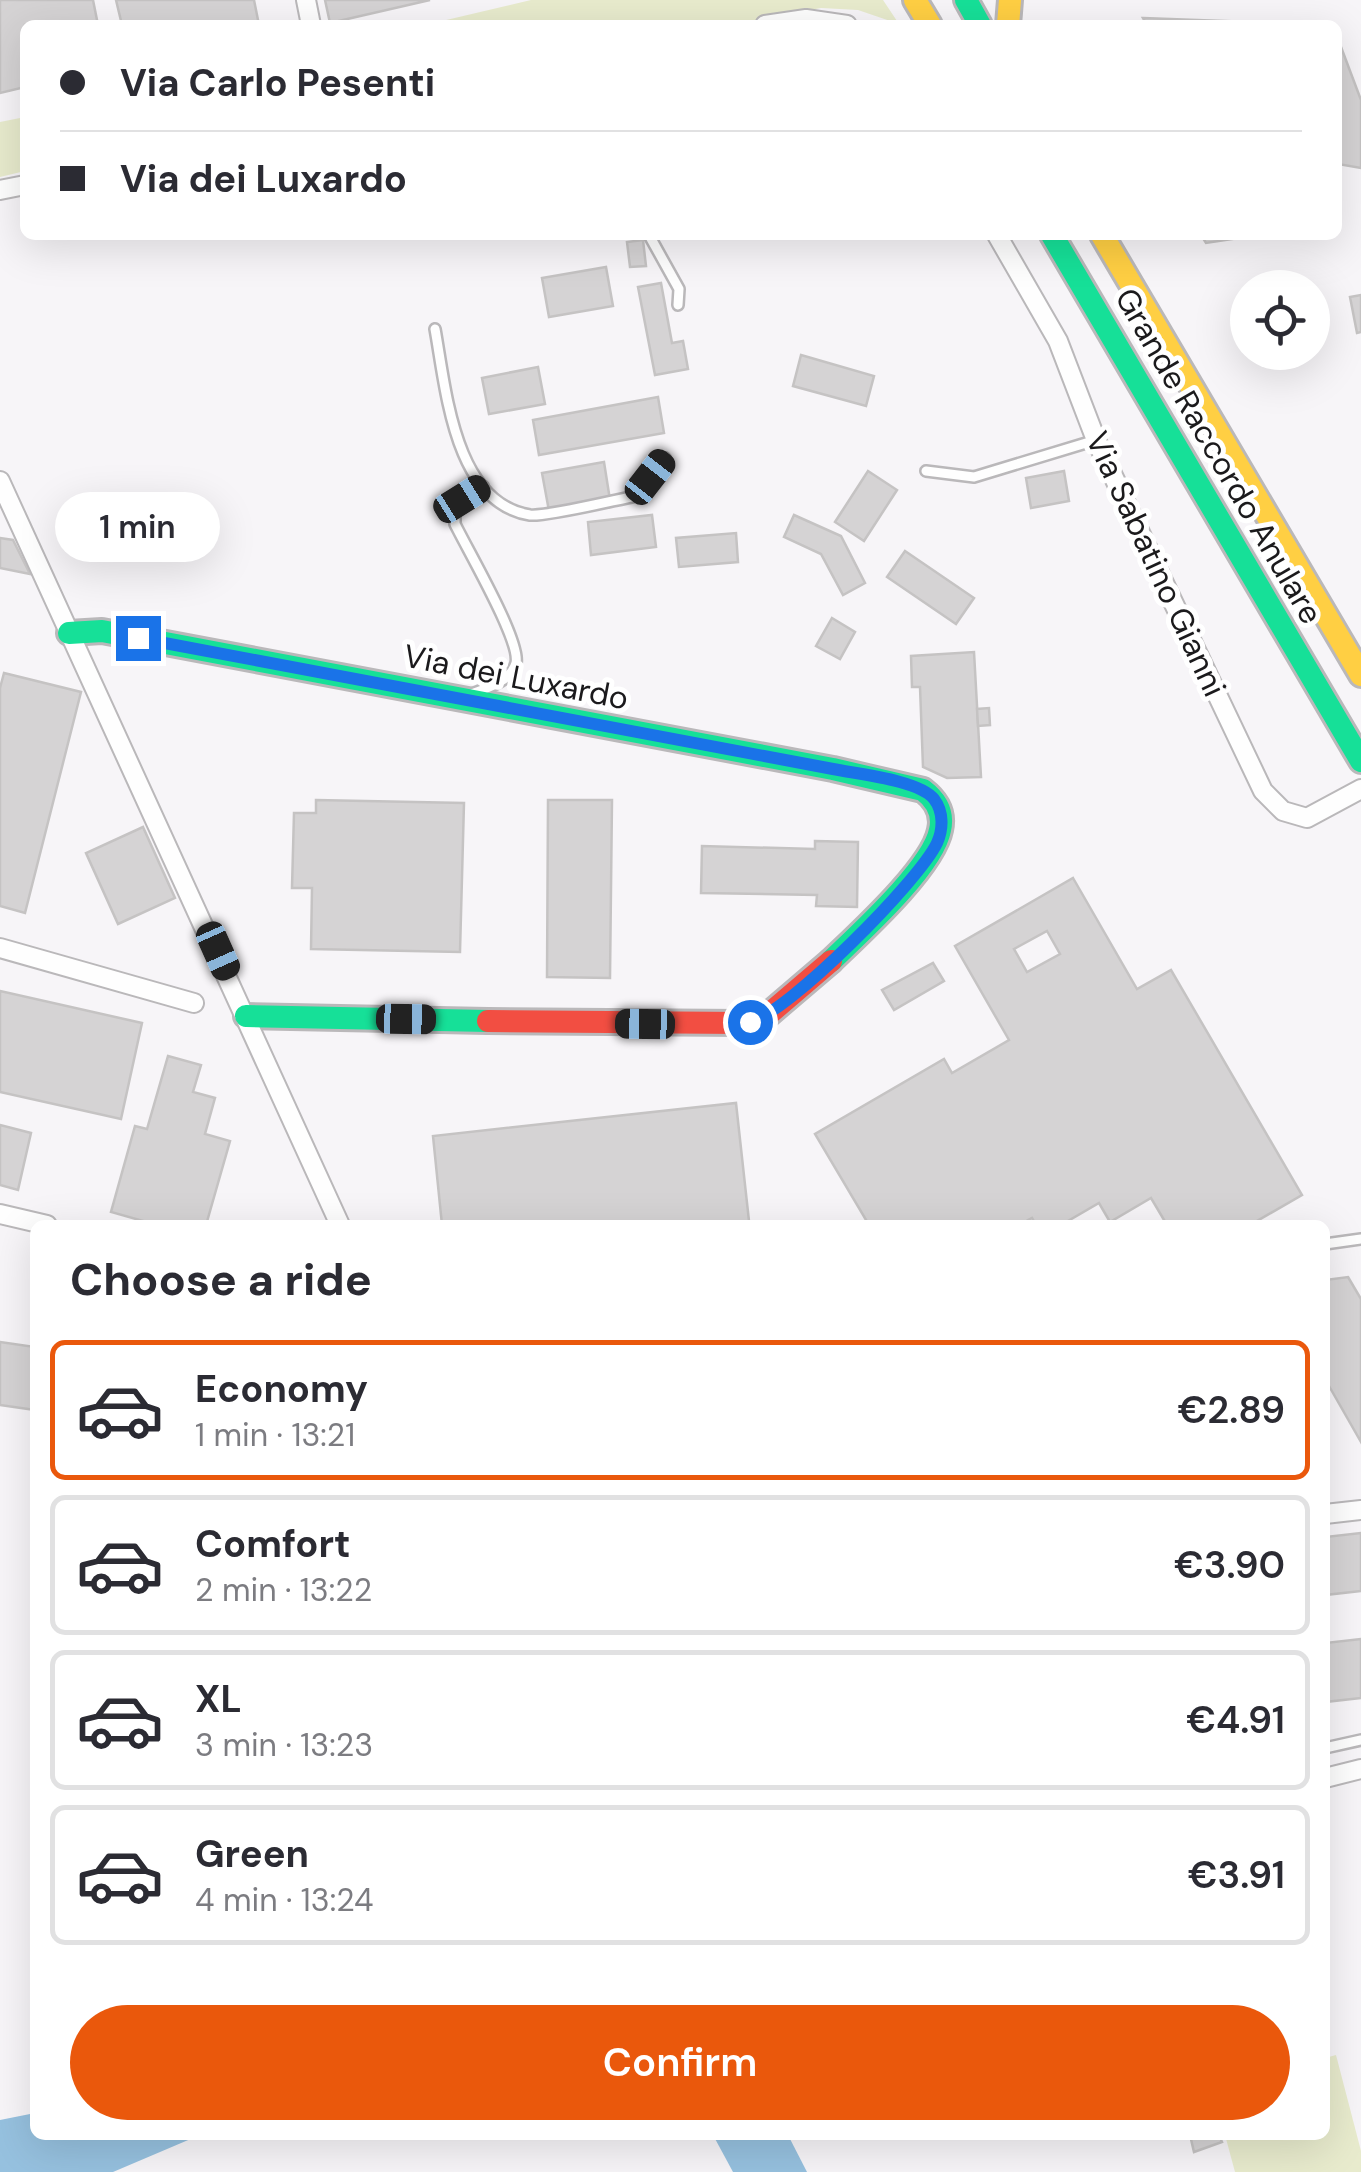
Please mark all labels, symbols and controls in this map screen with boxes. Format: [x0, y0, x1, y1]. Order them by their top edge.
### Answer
text: Via Carlo Pesenti [120, 58, 435, 108]
text: Via dei Luxardo [120, 154, 407, 204]
map controls [1230, 270, 1330, 370]
button: locate [1230, 270, 1330, 370]
street label: Grande Raccordo Anulare [1106, 281, 1332, 631]
street label: Via Sabatino Gianni [1076, 425, 1236, 703]
car [620, 444, 680, 510]
car [429, 470, 495, 528]
callout: 1 min [56, 493, 220, 563]
text: 1 min [99, 506, 176, 548]
route end [116, 616, 161, 661]
street label: Via dei Luxardo [400, 635, 632, 719]
car [192, 917, 244, 985]
route start [728, 1000, 773, 1045]
car [376, 1003, 436, 1035]
car [615, 1008, 675, 1040]
text: Choose a ride [70, 1250, 372, 1309]
text: Economy [195, 1364, 368, 1414]
icon: car [75, 1365, 165, 1455]
text: €2.89 [1177, 1385, 1285, 1435]
text: 1 min · 13:21 [195, 1414, 355, 1456]
text: Comfort [195, 1519, 351, 1569]
icon: car [75, 1520, 165, 1610]
text: €3.90 [1174, 1540, 1285, 1590]
text: 2 min · 13:22 [195, 1569, 372, 1611]
text: XL [195, 1674, 242, 1724]
icon: car [75, 1675, 165, 1765]
text: €4.91 [1186, 1695, 1285, 1745]
text: 3 min · 13:23 [195, 1724, 373, 1766]
text: Green [195, 1829, 309, 1879]
icon: car [75, 1830, 165, 1920]
text: €3.91 [1188, 1850, 1285, 1900]
text: 4 min · 13:24 [195, 1879, 374, 1921]
button: Confirm [70, 2005, 1290, 2120]

